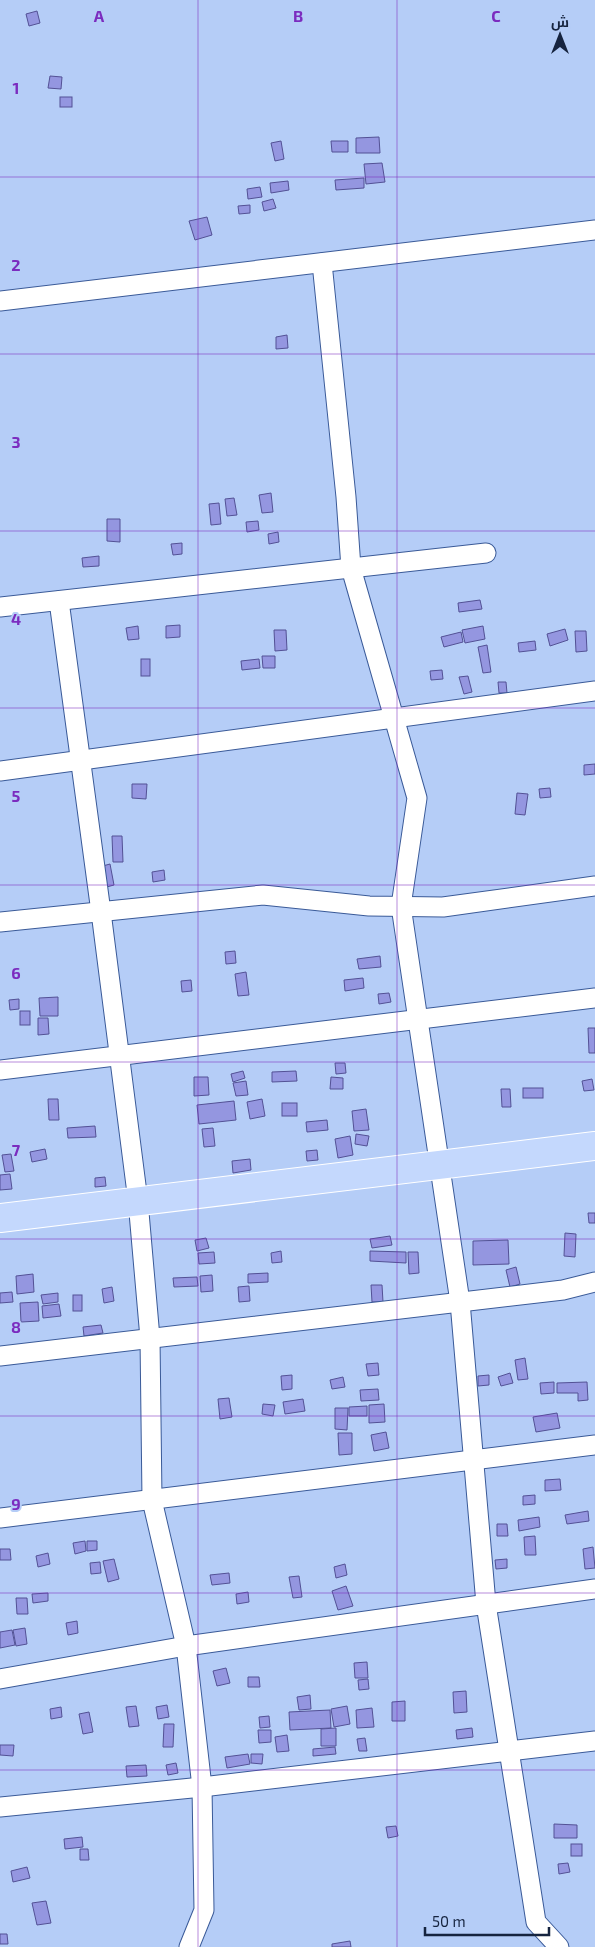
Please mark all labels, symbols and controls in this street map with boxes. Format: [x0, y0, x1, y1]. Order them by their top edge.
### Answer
text: A [94, 6, 105, 25]
text: B [293, 6, 303, 25]
text: C [491, 6, 501, 25]
north arrow [535, 10, 585, 60]
text: ش [551, 13, 569, 31]
text: 1 [13, 78, 19, 97]
text: 2 [11, 255, 21, 274]
text: 3 [11, 432, 21, 451]
text: 4 [11, 609, 21, 628]
text: 5 [12, 786, 21, 805]
text: 6 [11, 963, 21, 982]
text: 7 [12, 1140, 21, 1159]
text: 8 [11, 1317, 21, 1336]
text: 9 [11, 1494, 21, 1513]
scale bar [425, 1904, 549, 1936]
text: 50 m [432, 1912, 466, 1930]

